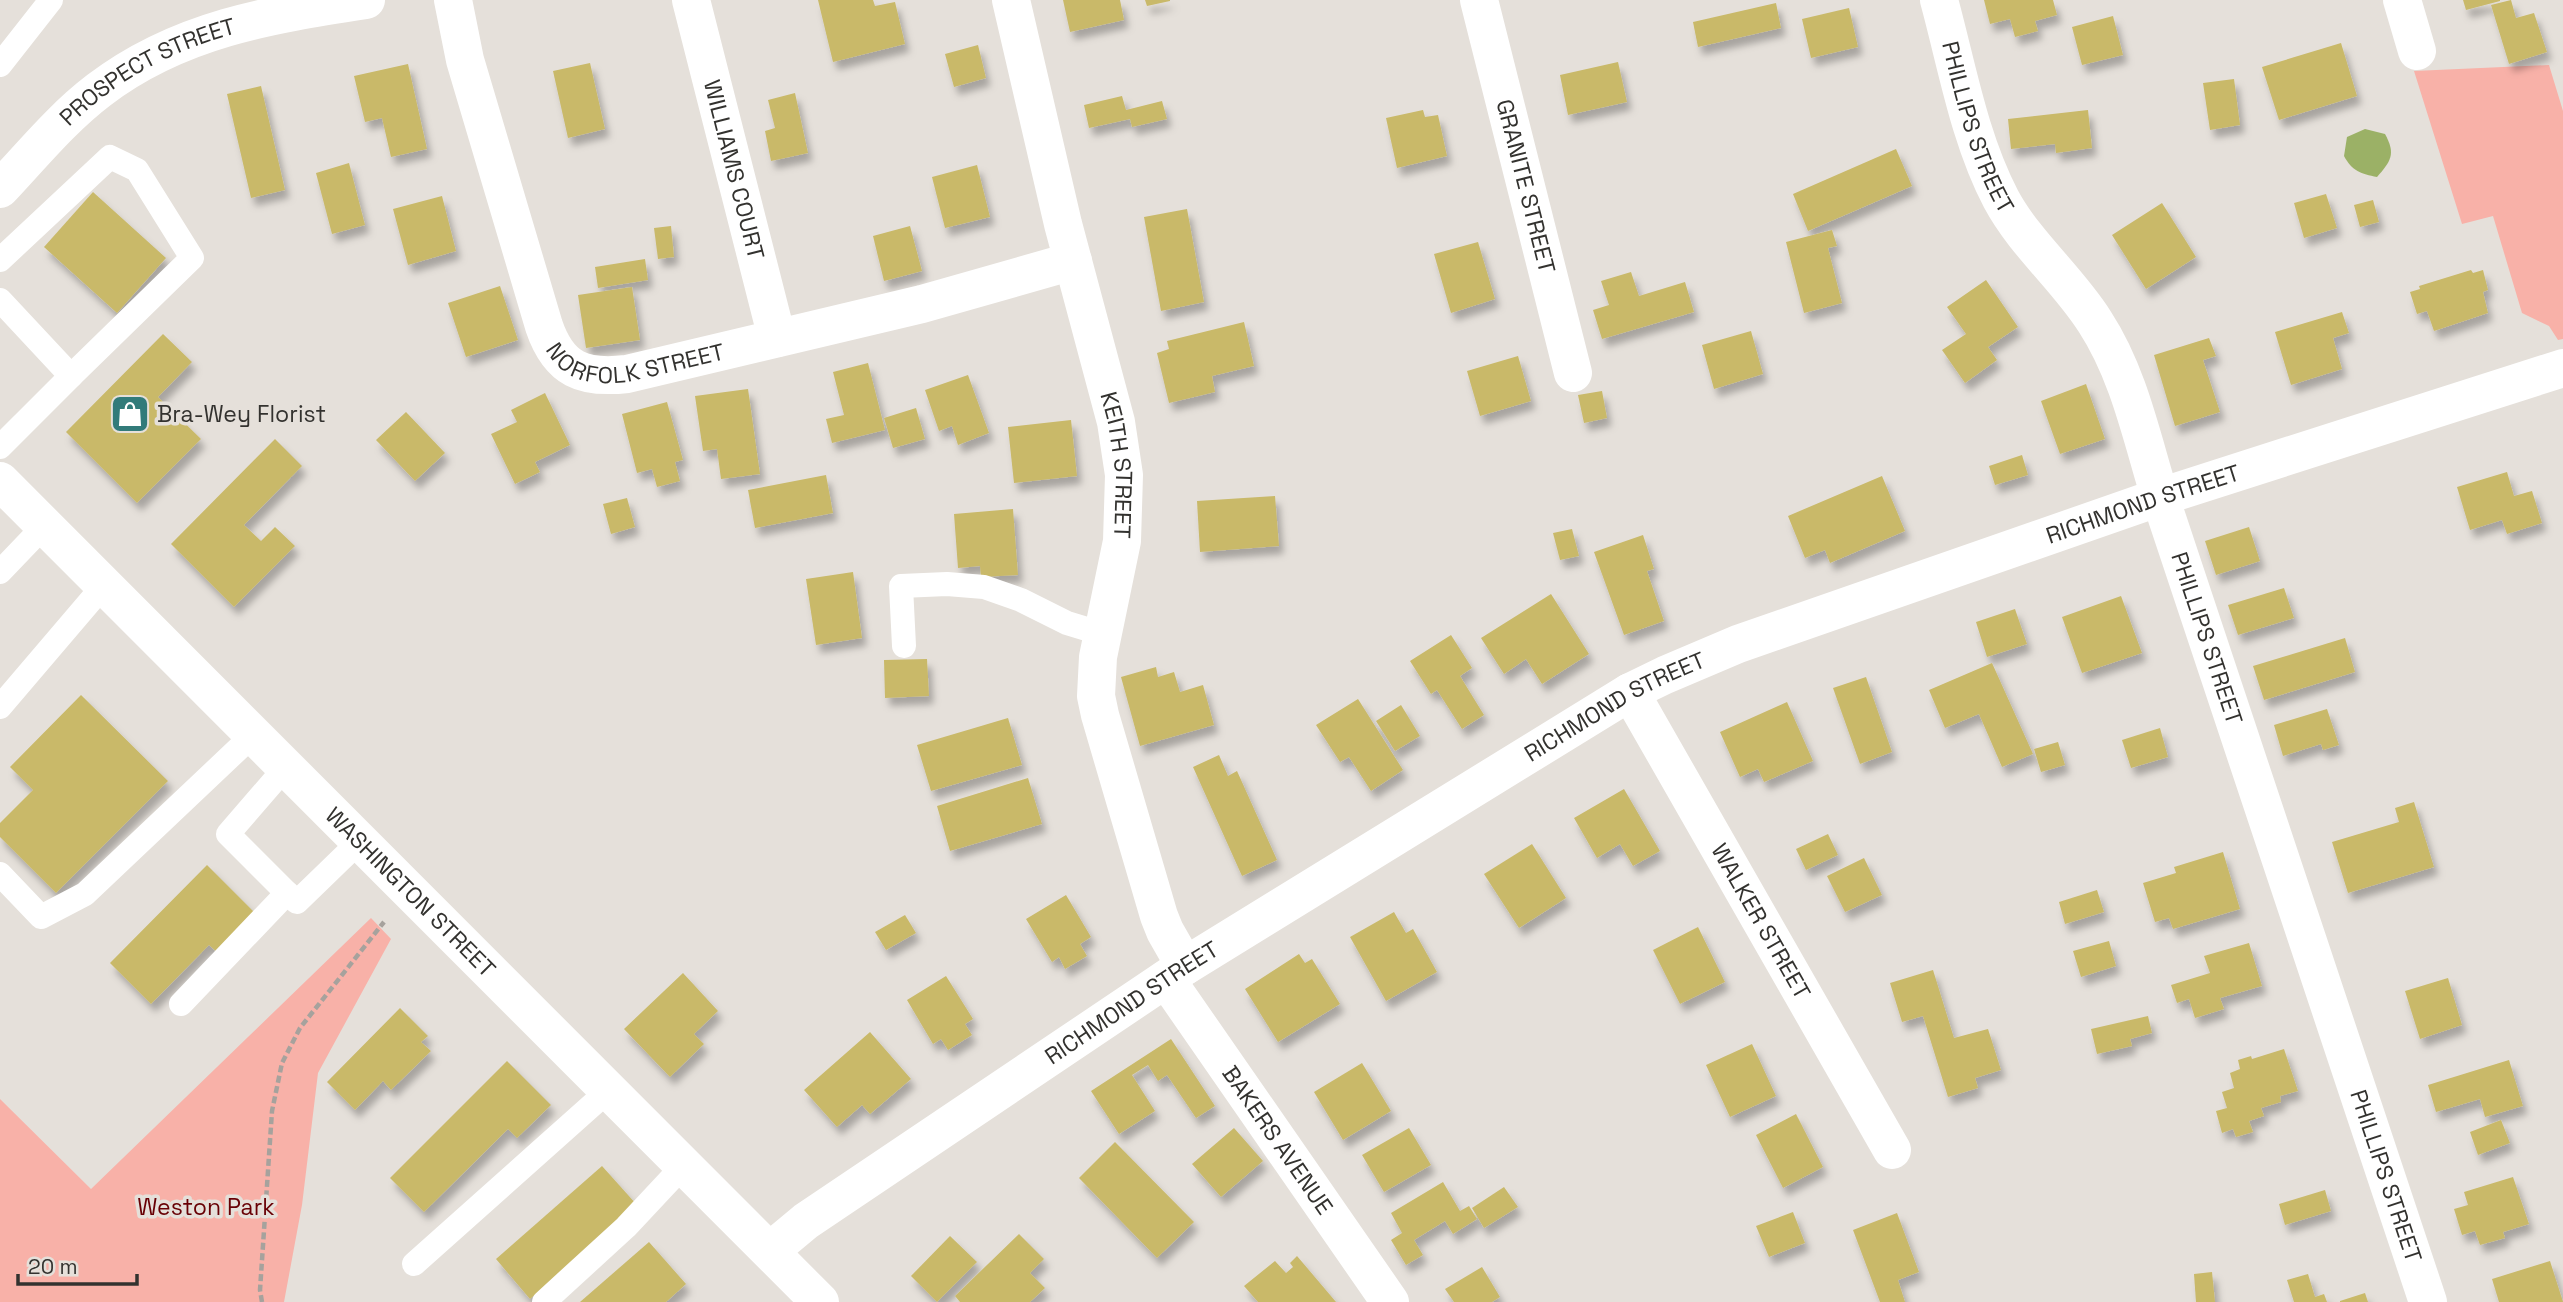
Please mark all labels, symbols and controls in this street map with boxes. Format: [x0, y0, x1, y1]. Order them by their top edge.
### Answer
street label: PROSPECT STREET [53, 11, 239, 132]
street label: PHILLIPS STREET [1935, 38, 2021, 219]
street label: WILLIAMS COURT [697, 77, 771, 263]
street label: GRANITE STREET [1490, 96, 1562, 276]
street label: NORFOLK STREET [539, 336, 727, 390]
street label: KEITH STREET [1094, 388, 1139, 539]
shop icon: Bra-Wey Florist [109, 393, 151, 435]
place label: Bra-Wey Florist [157, 399, 326, 429]
street label: RICHMOND STREET [2042, 457, 2244, 551]
street label: PHILLIPS STREET [2164, 548, 2250, 728]
street label: RICHMOND STREET [1519, 645, 1710, 769]
street label: WASHINGTON STREET [319, 800, 502, 984]
street label: WALKER STREET [1705, 838, 1818, 1005]
street label: RICHMOND STREET [1039, 934, 1224, 1071]
street label: BAKERS AVENUE [1216, 1060, 1340, 1220]
street label: PHILLIPS STREET [2343, 1086, 2429, 1266]
park label: Weston Park [137, 1192, 275, 1222]
scale bar [18, 1242, 136, 1286]
text: 20 m [28, 1253, 78, 1280]

